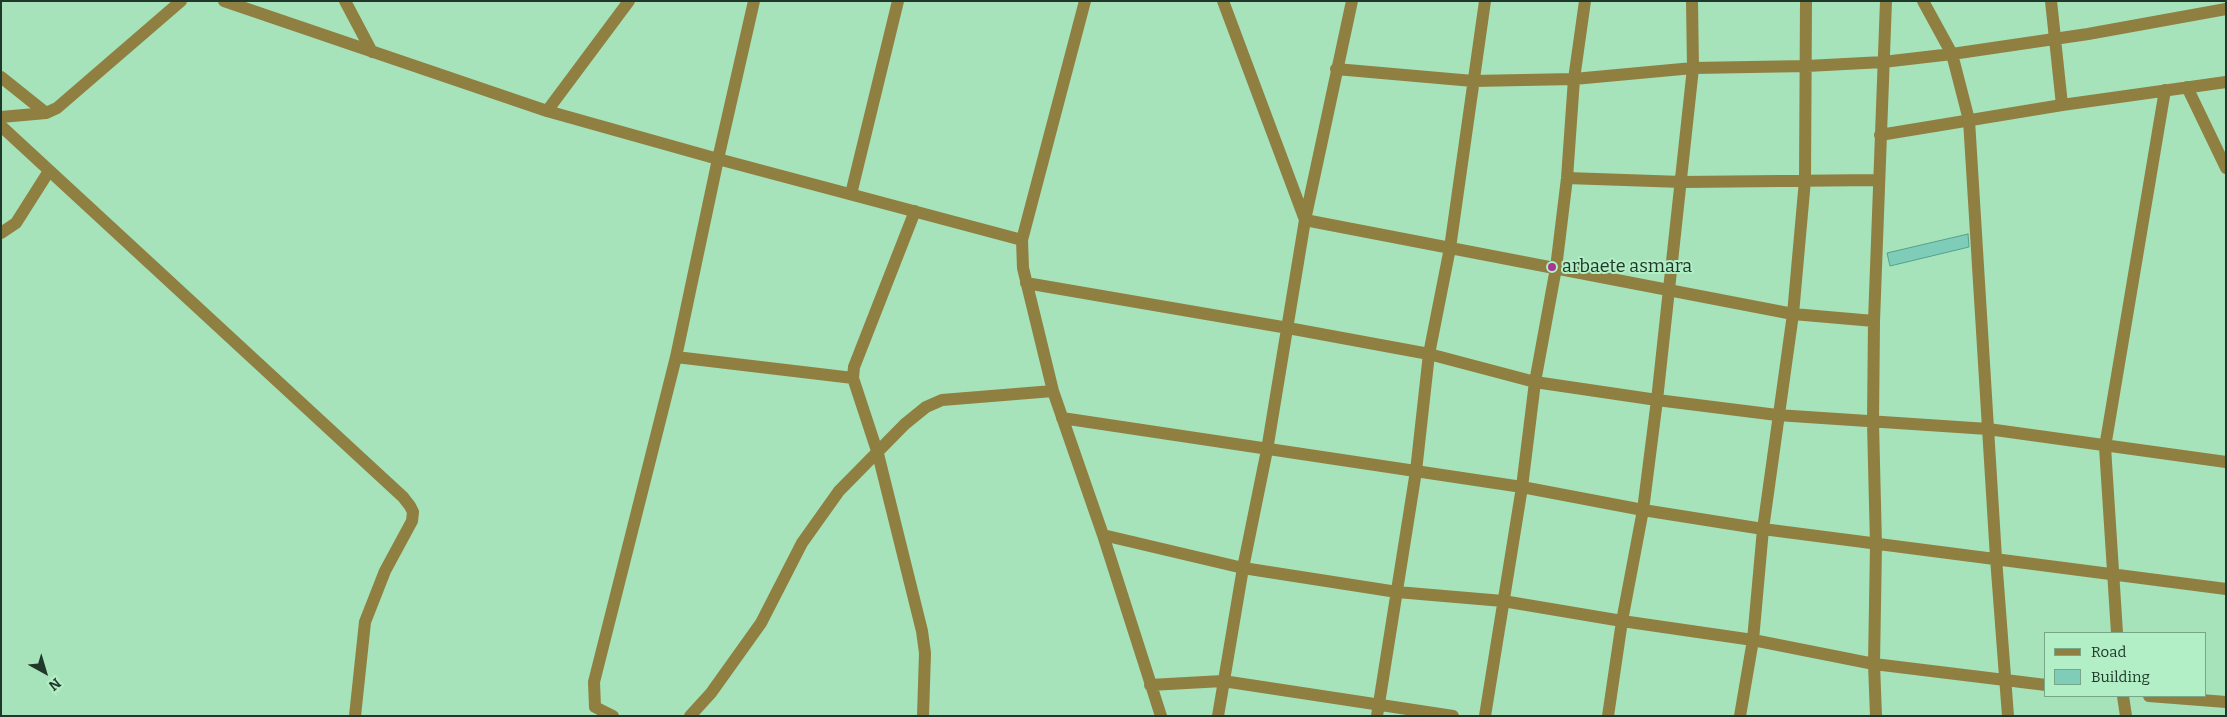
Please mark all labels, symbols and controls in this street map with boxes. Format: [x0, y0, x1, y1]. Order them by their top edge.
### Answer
place label: arbaete asmara [1562, 256, 1692, 278]
marker: arbaete asmara [1546, 261, 1558, 273]
legend [2044, 632, 2207, 697]
text: Road [2091, 643, 2126, 661]
north arrow [20, 647, 70, 697]
text: Building [2091, 668, 2150, 686]
text: N [45, 674, 64, 694]

